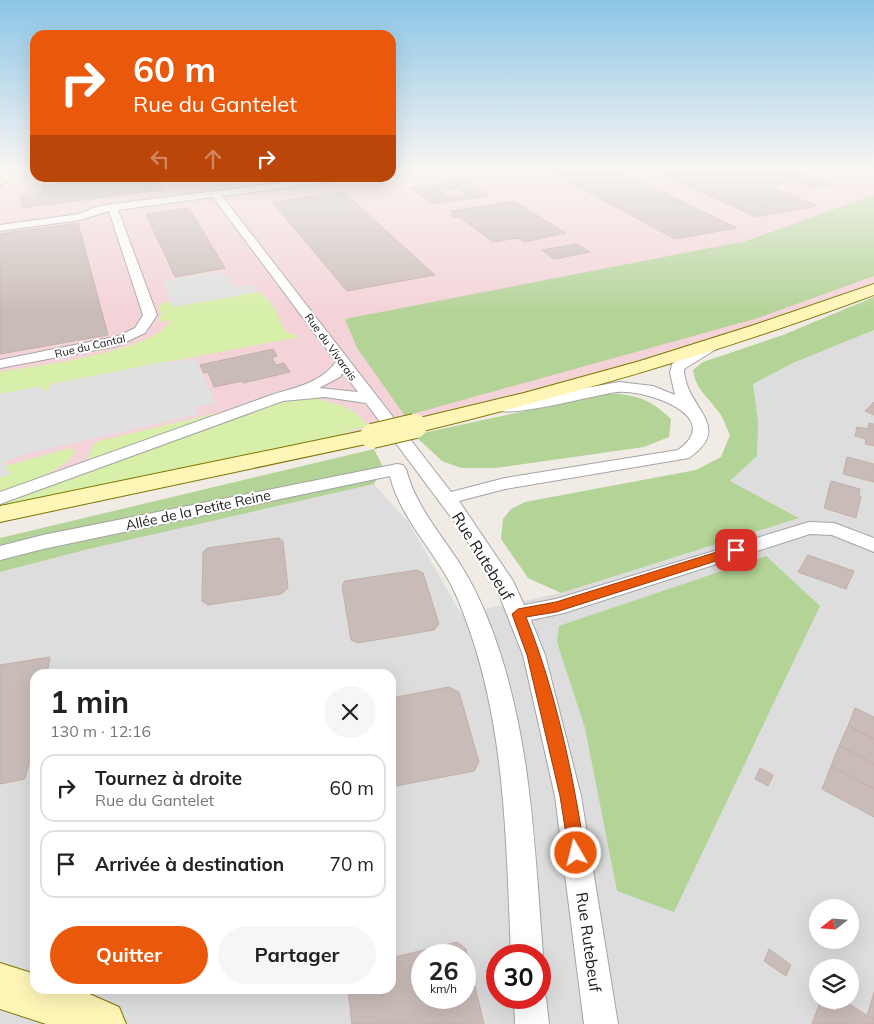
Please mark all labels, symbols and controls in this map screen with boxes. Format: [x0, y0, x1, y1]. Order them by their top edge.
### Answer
text: 60 m [133, 47, 216, 91]
icon: right [50, 50, 115, 115]
text: Rue du Gantelet [133, 90, 297, 118]
icon: left [146, 145, 174, 173]
icon: ahead [199, 145, 227, 173]
icon: right [252, 145, 280, 173]
street label: Rue du Vivarais [302, 311, 360, 383]
street label: Rue du Cantal [53, 331, 127, 361]
street label: Allée de la Petite Reine [124, 486, 272, 534]
street label: Rue Rutebeuf [448, 508, 518, 604]
pin [715, 529, 757, 571]
icon: arrive [722, 536, 750, 564]
text: 1 min [50, 683, 129, 721]
button: close [324, 686, 376, 738]
text: 130 m · 12:16 [50, 721, 151, 741]
text: Tournez à droite [95, 766, 242, 790]
icon: right [52, 774, 80, 802]
text: 60 m [330, 776, 374, 800]
text: Rue du Gantelet [95, 790, 214, 810]
position arrow [549, 826, 601, 878]
icon: arrive [52, 850, 80, 878]
text: Arrivée à destination [95, 852, 284, 876]
text: 70 m [330, 852, 374, 876]
street label: Rue Rutebeuf [572, 891, 606, 994]
north arrow [809, 899, 859, 949]
map controls [809, 899, 859, 1009]
button: Quitter [50, 926, 208, 984]
button: Partager [218, 926, 376, 984]
speed limit sign: 30 [486, 944, 551, 1009]
text: 26 [428, 955, 459, 986]
button: layers [809, 959, 859, 1009]
text: km/h [430, 981, 457, 996]

